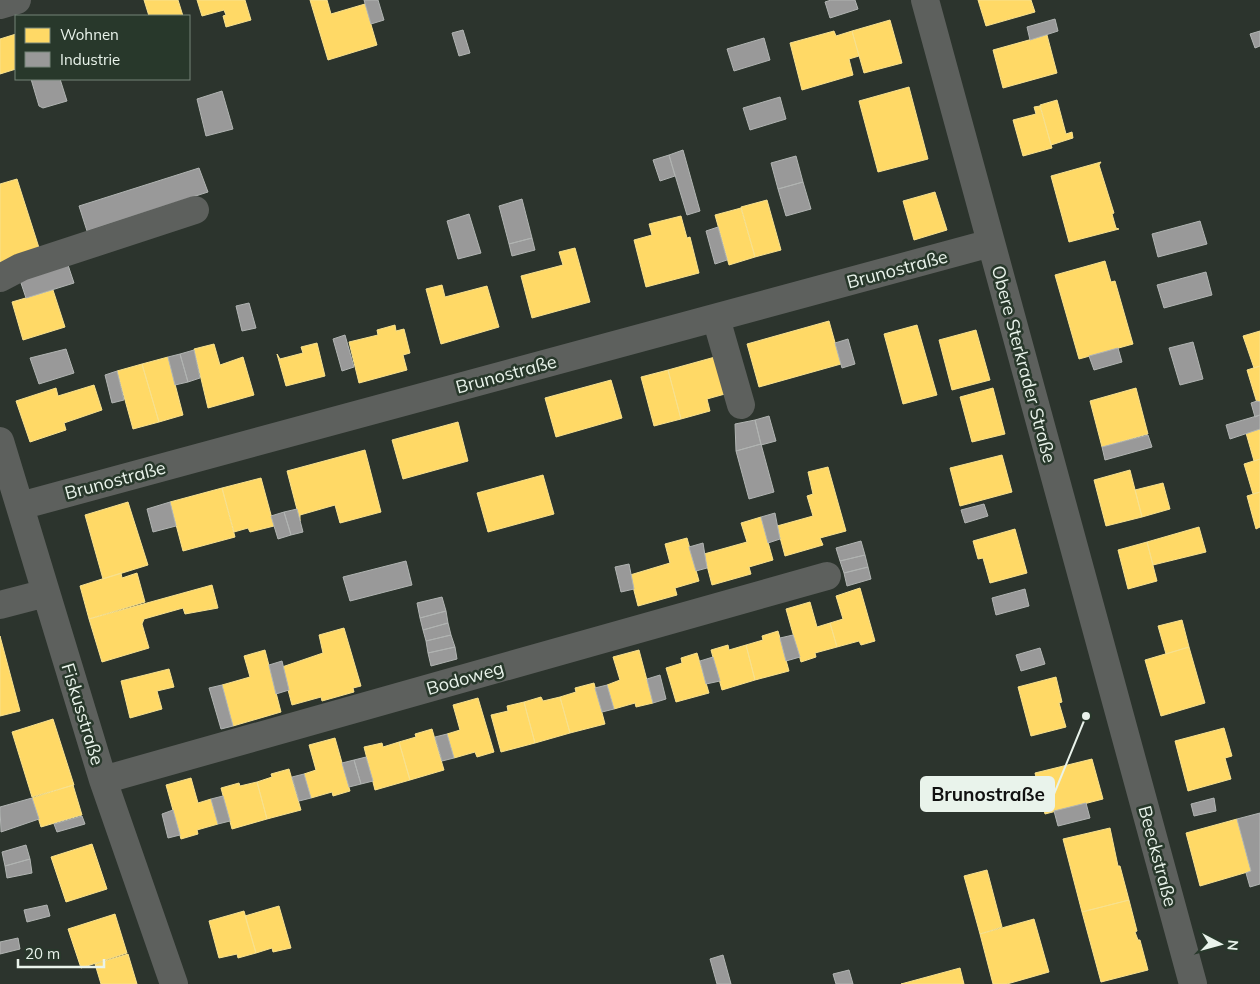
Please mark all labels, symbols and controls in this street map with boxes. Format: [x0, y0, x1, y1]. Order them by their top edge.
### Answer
legend [15, 15, 190, 80]
text: Wohnen [60, 25, 119, 44]
text: Industrie [60, 50, 120, 69]
street label: Brunostraße [844, 244, 950, 294]
street label: Obere Sterkrader Straße [987, 263, 1061, 465]
street label: Brunostraße [453, 349, 559, 399]
street label: Brunostraße [62, 455, 168, 505]
street label: Bodoweg [424, 656, 506, 700]
street label: Fiskusstraße [57, 660, 109, 768]
callout: Brunostraße [921, 777, 1054, 811]
text: Brunostraße [931, 782, 1045, 806]
street label: Beeckstraße [1134, 803, 1182, 909]
north arrow [1195, 919, 1245, 969]
scale bar [18, 936, 104, 968]
text: N [1223, 939, 1242, 952]
text: 20 m [25, 944, 60, 963]

